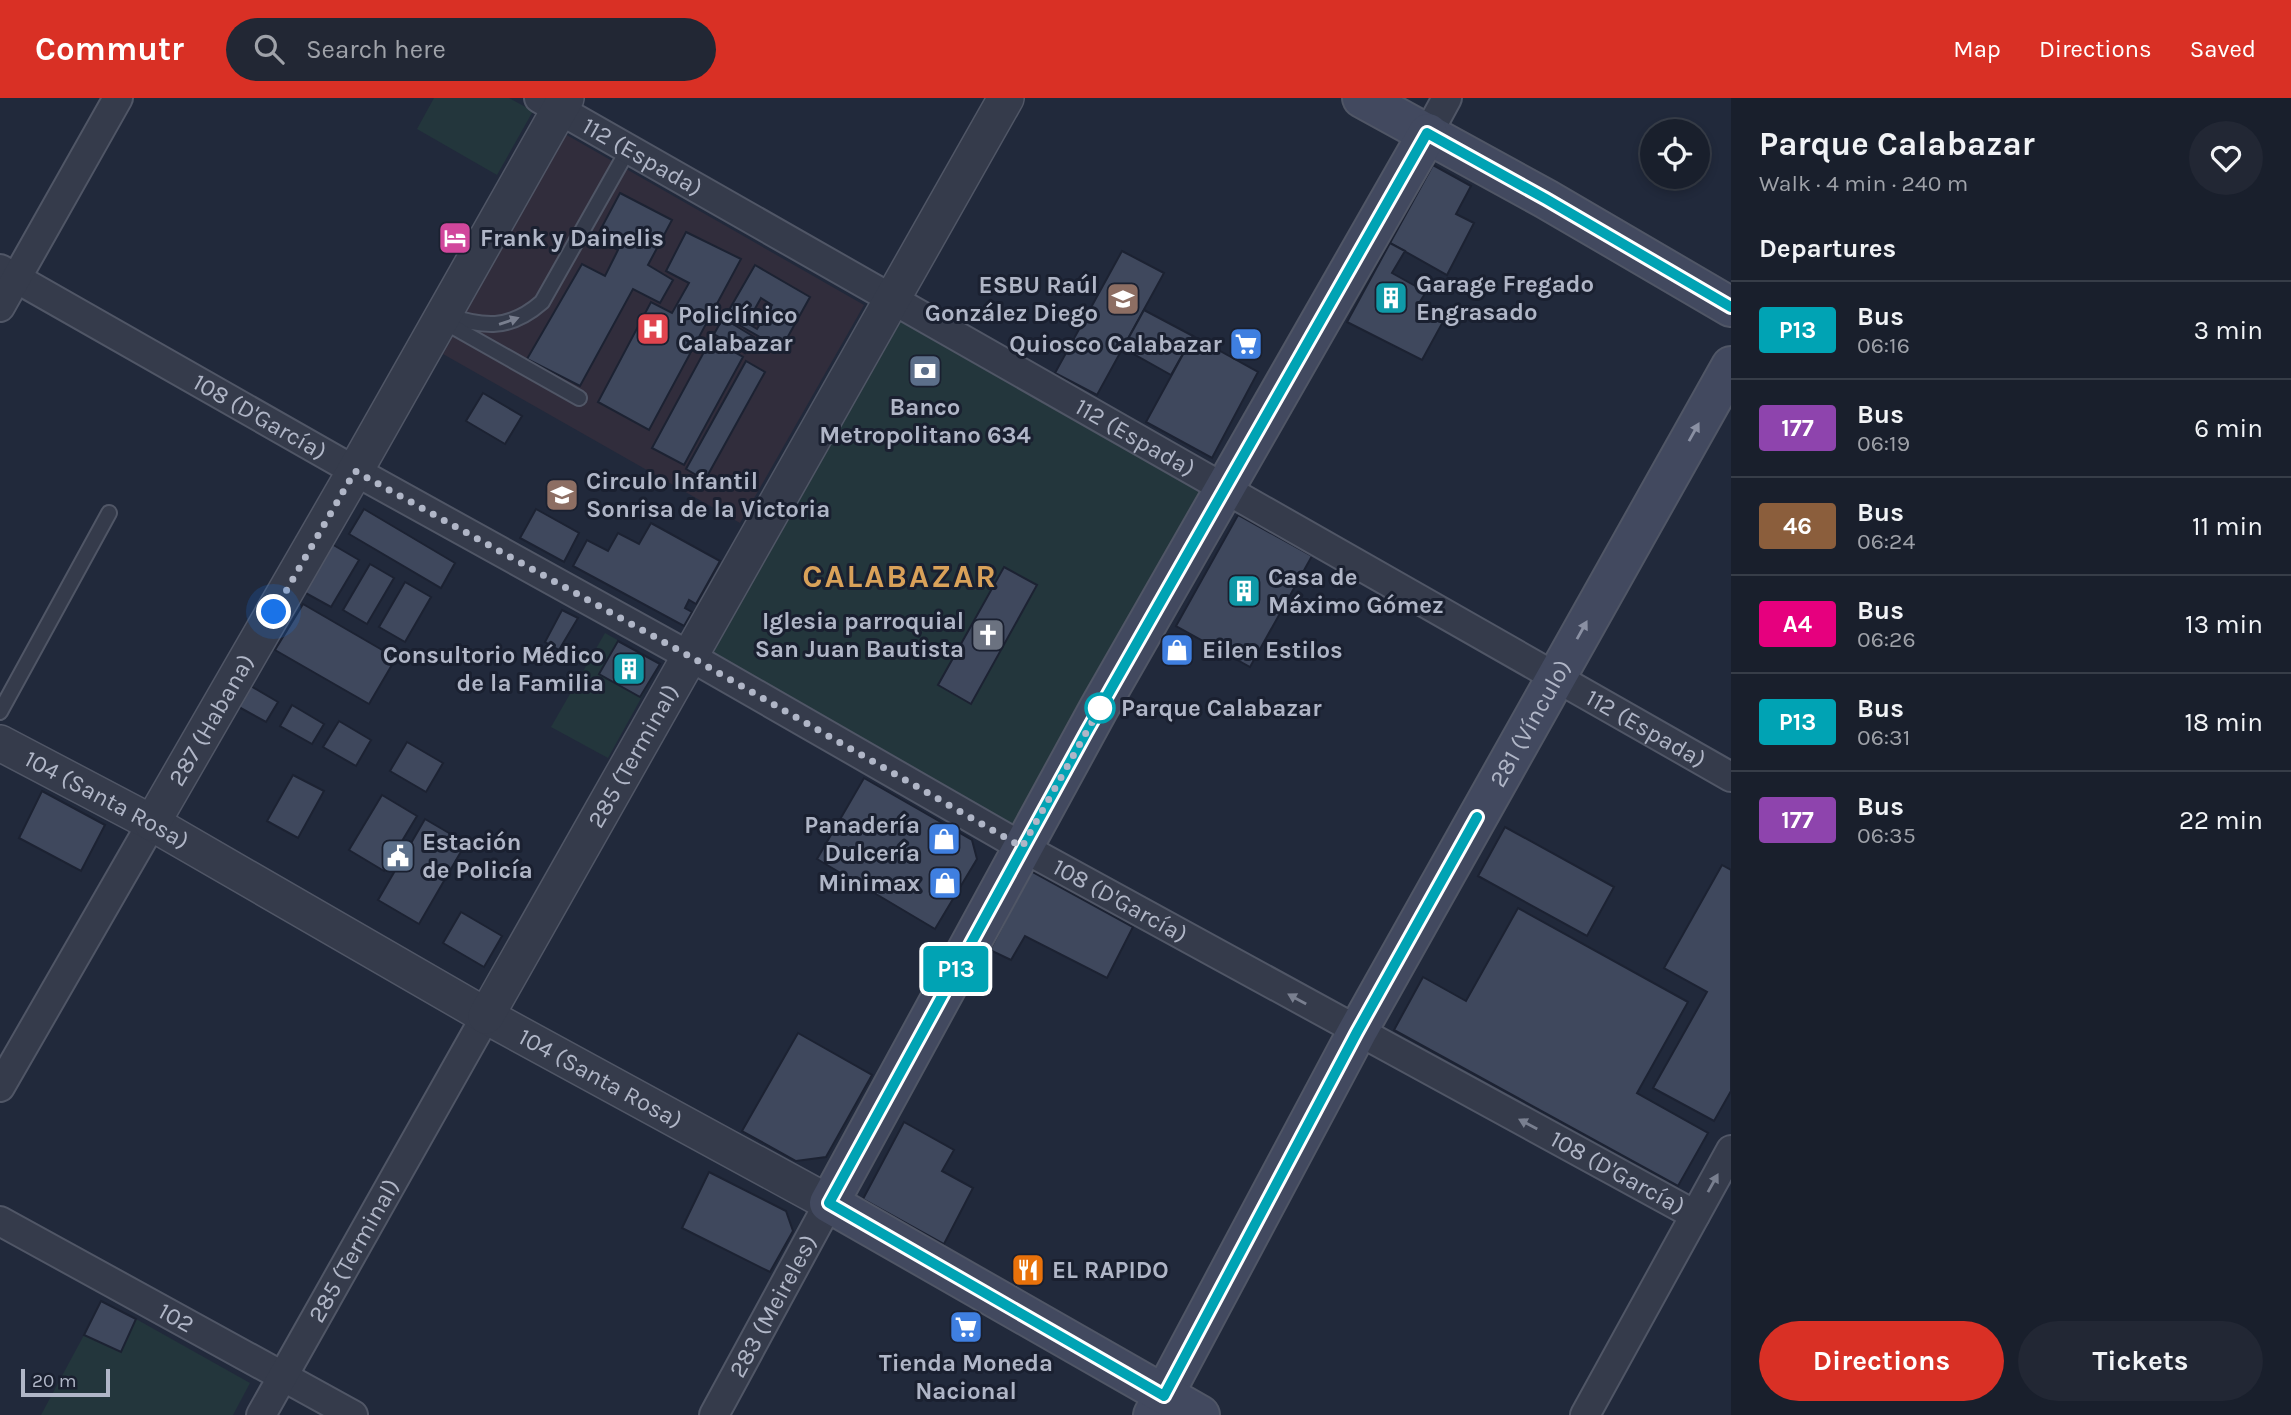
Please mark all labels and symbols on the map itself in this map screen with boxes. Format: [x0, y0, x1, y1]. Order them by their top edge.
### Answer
street label: 112 (Espada) [578, 112, 707, 202]
hotel icon: Frank y Dainelis [436, 219, 474, 257]
place label: Frank y Dainelis [480, 224, 664, 252]
place label: Garage Fregado Engrasado [1416, 270, 1594, 326]
place label: ESBU Raúl González Diego [925, 271, 1098, 327]
building icon: Garage Fregado Engrasado [1372, 279, 1410, 317]
school or university icon: ESBU Raúl González Diego [1104, 280, 1142, 318]
place label: Policlínico Calabazar [678, 301, 798, 357]
hospital icon: Policlínico Calabazar [634, 310, 672, 348]
one-way arrow [499, 315, 520, 326]
supermarket icon: Quiosco Calabazar [1227, 325, 1265, 363]
place label: Quiosco Calabazar [1009, 330, 1223, 358]
bank icon: Banco Metropolitano 634 [906, 352, 944, 390]
street label: 108 (D'García) [188, 368, 332, 466]
street label: 112 (Espada) [1070, 392, 1200, 483]
place label: Banco Metropolitano 634 [819, 393, 1031, 449]
one-way arrow [1688, 422, 1700, 442]
place label: Circulo Infantil Sonrisa de la Victoria [586, 467, 830, 523]
school or university icon: Circulo Infantil Sonrisa de la Victoria [543, 476, 581, 514]
district label: CALABAZAR [802, 558, 998, 595]
place label: Casa de Máximo Gómez [1268, 563, 1444, 619]
building icon: Casa de Máximo Gómez [1225, 572, 1263, 610]
your location [256, 594, 291, 629]
place label: Iglesia parroquial San Juan Bautista [755, 607, 964, 663]
church icon: Iglesia parroquial San Juan Bautista [969, 616, 1007, 654]
one-way arrow [1576, 621, 1588, 640]
shop icon: Eilen Estilos [1158, 631, 1196, 669]
place label: Eilen Estilos [1202, 636, 1343, 664]
place label: Consultorio Médico de la Familia [383, 641, 604, 697]
street label: 287 (Habana) [163, 649, 260, 791]
building icon: Consultorio Médico de la Familia [610, 650, 648, 688]
street label: 281 (Vínculo) [1484, 655, 1577, 792]
street label: 285 (Terminal) [582, 679, 685, 832]
street label: 112 (Espada) [1581, 683, 1711, 774]
marker: Parque Calabazar [1085, 693, 1115, 723]
place label: Parque Calabazar [1121, 694, 1322, 722]
street label: 104 (Santa Rosa) [20, 745, 194, 855]
place label: Panadería Dulcería [804, 811, 920, 867]
shop icon: Panadería Dulcería [925, 820, 963, 858]
place label: Estación de Policía [422, 828, 533, 884]
public building icon: Estación de Policía [379, 837, 417, 875]
street label: 108 (D'García) [1048, 853, 1192, 949]
shop icon: Minimax [926, 864, 964, 902]
place label: Minimax [818, 869, 920, 897]
line badge: P13 [916, 946, 996, 992]
one-way arrow [1288, 993, 1307, 1005]
street label: 104 (Santa Rosa) [514, 1023, 687, 1134]
one-way arrow [1518, 1118, 1537, 1130]
street label: 108 (D'García) [1546, 1125, 1690, 1221]
one-way arrow [1707, 1173, 1719, 1192]
street label: 285 (Terminal) [302, 1174, 405, 1327]
street label: 283 (Meireles) [723, 1230, 823, 1382]
restaurant icon: EL RAPIDO [1009, 1251, 1047, 1289]
place label: EL RAPIDO [1052, 1256, 1169, 1284]
street label: 102 [154, 1297, 199, 1339]
supermarket icon: Tienda Moneda Nacional [947, 1308, 985, 1346]
place label: Tienda Moneda Nacional [879, 1349, 1053, 1405]
scale bar [21, 1366, 110, 1398]

